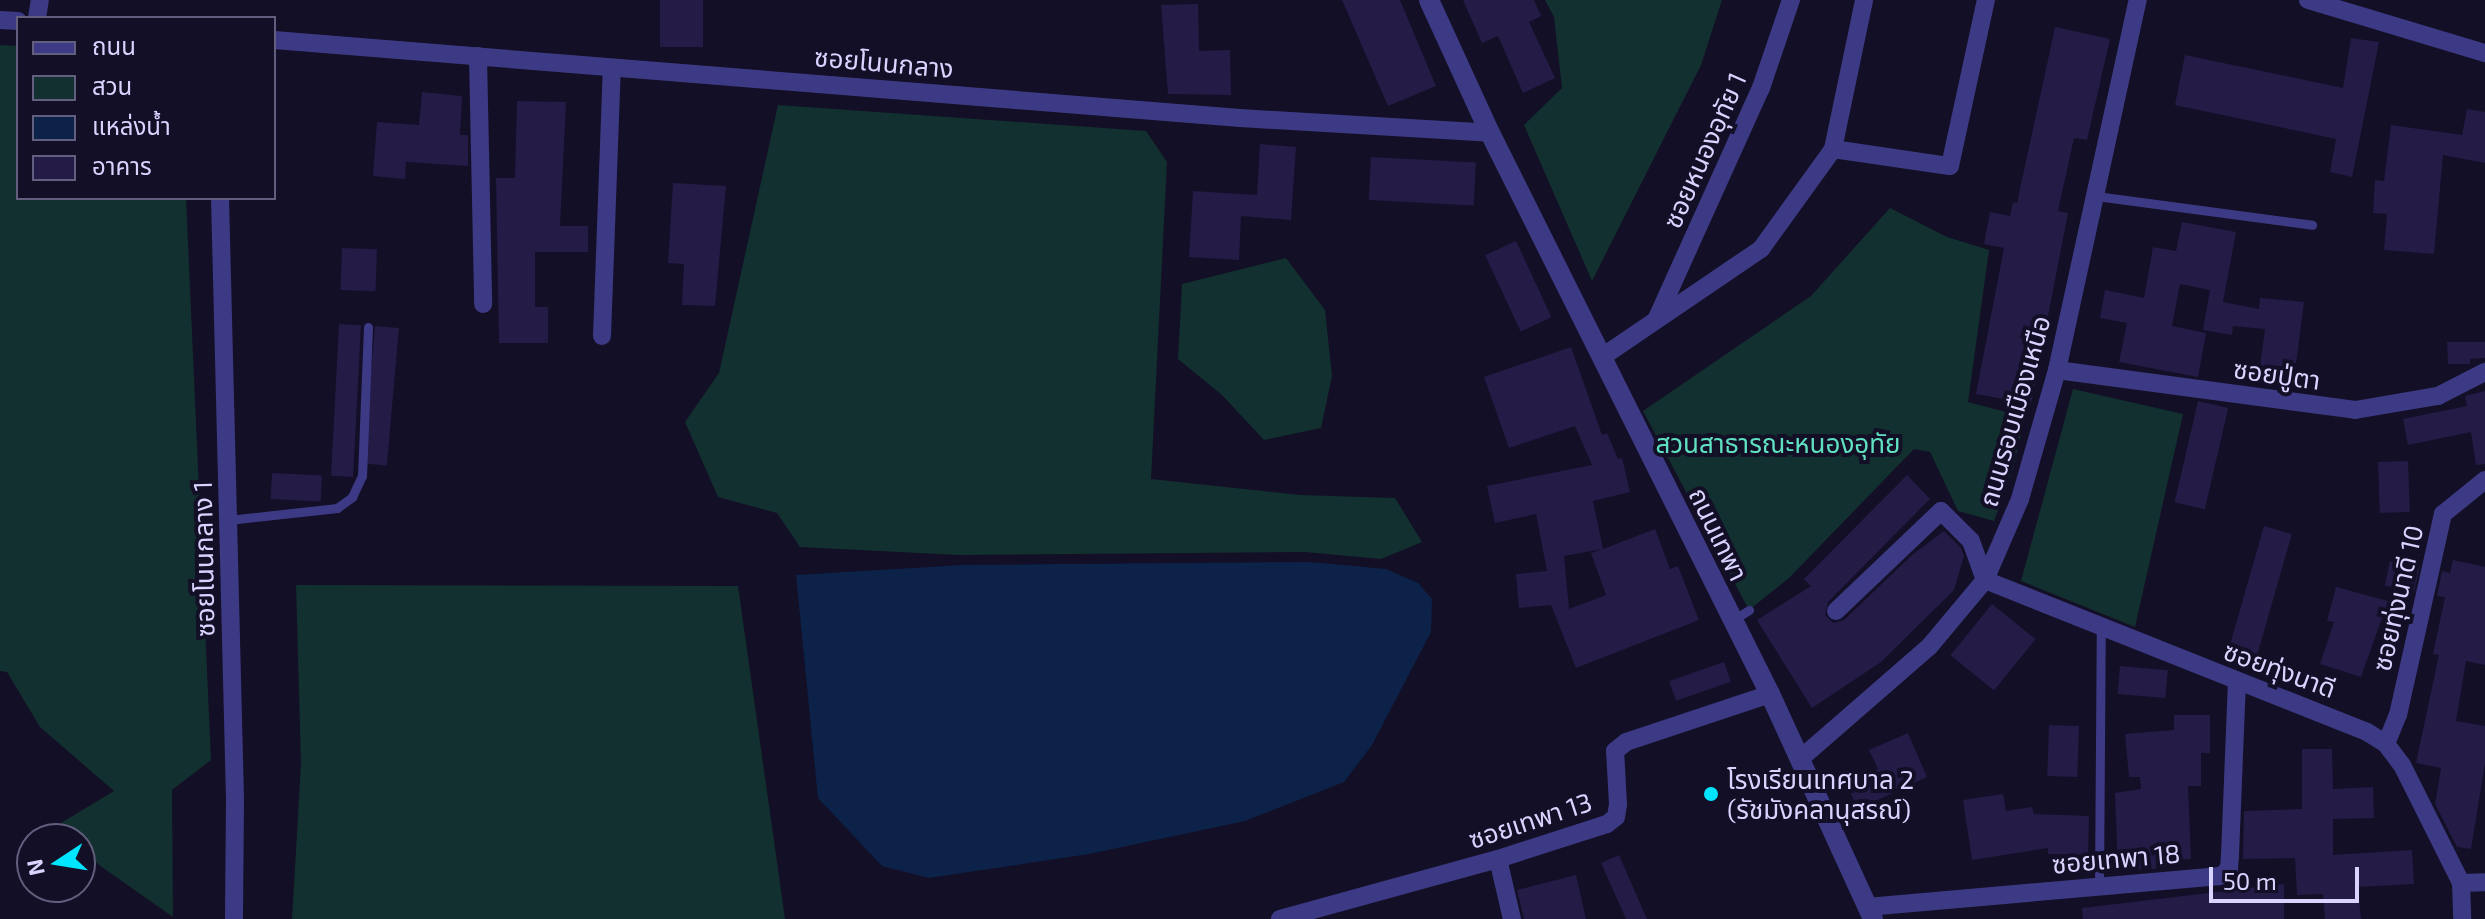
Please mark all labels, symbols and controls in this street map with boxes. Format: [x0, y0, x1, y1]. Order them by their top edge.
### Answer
legend [16, 16, 276, 200]
text: ถนน [92, 31, 136, 60]
street label: ซอยโนนกลาง [813, 40, 955, 84]
street label: ซอยหนองอุทัย 1 [1656, 67, 1752, 233]
text: สวน [92, 71, 132, 100]
text: แหล่งน้ำ [92, 111, 171, 140]
text: อาคาร [92, 151, 152, 180]
street label: ถนนรอบเมืองเหนือ [1972, 312, 2056, 510]
street label: ซอยปู่ตา [2231, 352, 2323, 396]
park label: สวนสาธารณะหนองอุทัย [1655, 427, 1901, 459]
street label: ซอยโนนกลาง 1 [186, 481, 220, 637]
street label: ถนนเทพา [1683, 482, 1755, 586]
street label: ซอยทุ่งนาดี 10 [2365, 522, 2429, 674]
street label: ซอยทุ่งนาดี [2220, 634, 2340, 704]
place label: โรงเรียนเทศบาล 2 (รัชมังคลานุสรณ์) [1727, 763, 1914, 824]
street label: ซอยเทพา 13 [1465, 785, 1595, 855]
marker: โรงเรียนเทศบาล 2 (รัชมังคลานุสรณ์) [1702, 785, 1720, 803]
north arrow [16, 823, 96, 903]
street label: ซอยเทพา 18 [2050, 837, 2182, 879]
scale bar [2213, 851, 2363, 901]
text: N [20, 857, 49, 878]
text: 50 m [2223, 866, 2277, 895]

